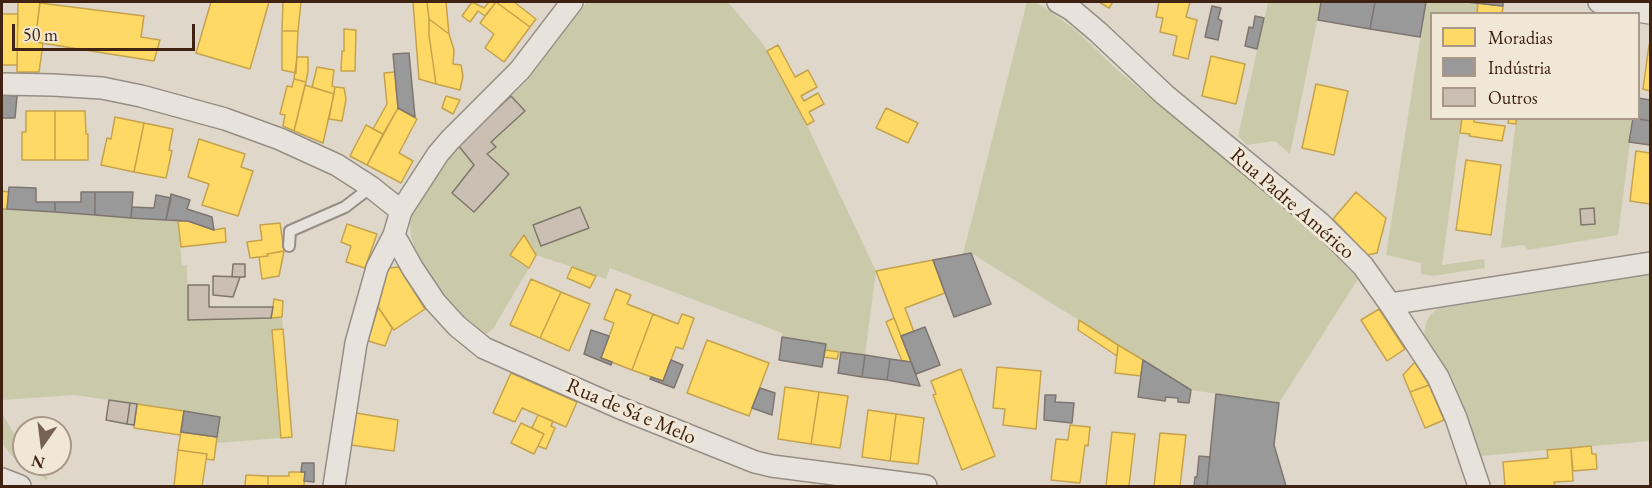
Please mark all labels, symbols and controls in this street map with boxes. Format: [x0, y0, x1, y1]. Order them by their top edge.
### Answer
scale bar [15, 12, 198, 50]
legend [1430, 12, 1640, 120]
text: 50 m [23, 23, 58, 46]
text: Moradias [1488, 26, 1552, 49]
text: Indústria [1488, 56, 1551, 79]
text: Outros [1488, 86, 1538, 109]
street label: Rua Padre Américo [1224, 143, 1360, 265]
street label: Rua de Sá e Melo [562, 373, 700, 451]
north arrow [12, 416, 72, 476]
text: N [29, 450, 47, 474]

